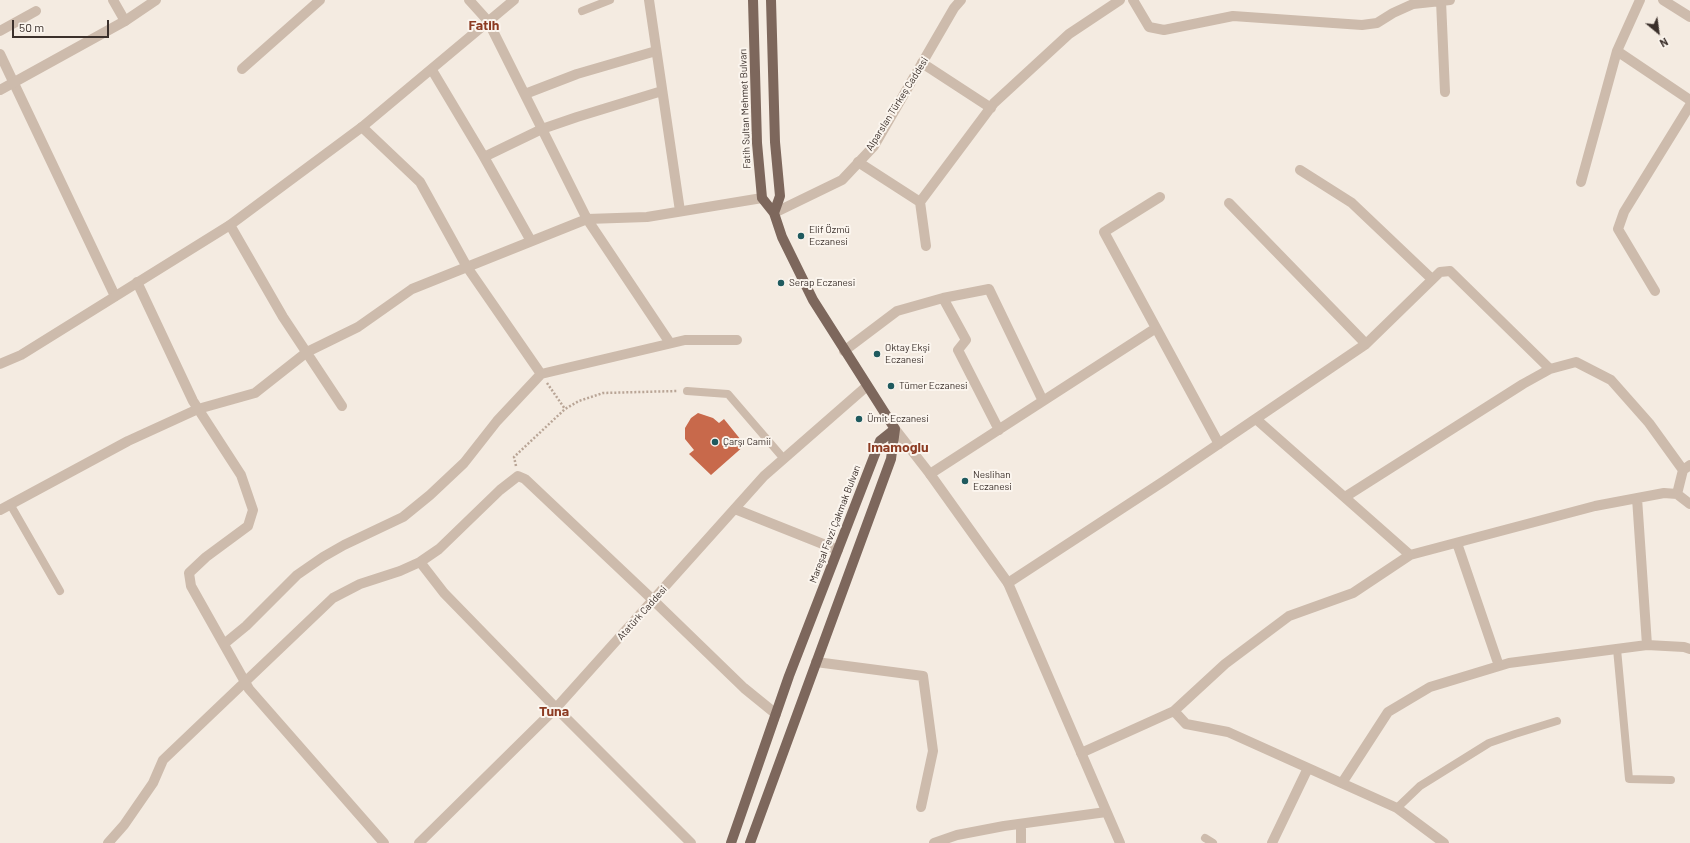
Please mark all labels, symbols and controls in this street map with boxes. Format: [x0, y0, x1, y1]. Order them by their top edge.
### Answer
scale bar [14, 12, 111, 38]
north arrow [1638, 12, 1678, 52]
district label: Fatih [469, 17, 499, 33]
text: 50 m [19, 20, 44, 34]
text: N [1658, 35, 1670, 50]
street label: Fatih Sultan Mehmet Bulvarı [737, 49, 753, 169]
street label: Alparslan Türkeş Caddesi [863, 55, 931, 153]
place label: Elif Özmü Eczanesi [809, 224, 850, 248]
marker: Elif Özmü Eczanesi [796, 231, 806, 241]
place label: Serap Eczanesi [789, 277, 855, 289]
marker: Serap Eczanesi [776, 278, 786, 288]
place label: Oktay Ekşi Eczanesi [885, 342, 930, 366]
marker: Oktay Ekşi Eczanesi [872, 349, 882, 359]
place label: Tümer Eczanesi [899, 380, 968, 392]
marker: Tümer Eczanesi [886, 381, 896, 391]
place label: Ümit Eczanesi [867, 413, 929, 425]
marker: Ümit Eczanesi [854, 414, 864, 424]
place label: Çarşı Camii [723, 436, 771, 448]
marker: Çarşı Camii [710, 437, 720, 447]
district label: Imamoglu [867, 439, 929, 455]
street label: Mareşal Fevzi Çakmak Bulvarı [807, 463, 863, 585]
place label: Neslihan Eczanesi [973, 469, 1012, 492]
marker: Neslihan Eczanesi [960, 476, 970, 486]
street label: Atatürk Caddesi [614, 583, 670, 643]
district label: Tuna [539, 703, 569, 719]

